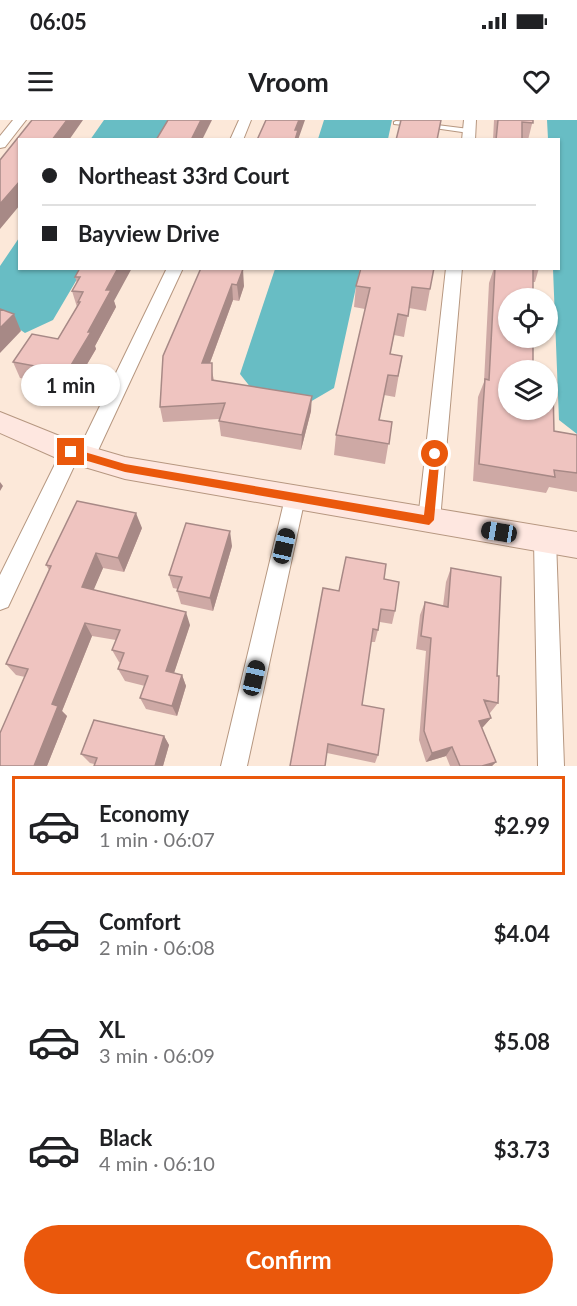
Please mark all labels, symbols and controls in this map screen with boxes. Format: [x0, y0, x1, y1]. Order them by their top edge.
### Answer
text: 06:05 [30, 8, 87, 35]
icon: menu [24, 65, 57, 98]
text: Vroom [248, 65, 329, 98]
icon: heart [520, 65, 553, 98]
text: Northeast 33rd Court [78, 162, 289, 189]
text: Bayview Drive [78, 220, 219, 247]
map controls [498, 288, 558, 420]
button: locate [498, 288, 558, 348]
button: layers [498, 360, 558, 420]
callout: 1 min [22, 365, 121, 407]
text: 1 min [46, 373, 95, 397]
route end [57, 438, 84, 465]
route start [421, 440, 448, 467]
car [480, 520, 518, 544]
car [271, 526, 297, 566]
car [241, 658, 267, 698]
icon: car [27, 799, 81, 853]
text: Economy [99, 800, 189, 827]
text: $2.99 [494, 812, 550, 839]
text: 1 min · 06:07 [99, 827, 215, 851]
icon: car [27, 907, 81, 961]
text: Comfort [99, 908, 181, 935]
text: $4.04 [494, 920, 550, 947]
text: 2 min · 06:08 [99, 935, 215, 959]
icon: car [27, 1015, 81, 1069]
text: XL [99, 1016, 125, 1043]
text: $5.08 [494, 1028, 550, 1055]
text: 3 min · 06:09 [99, 1043, 215, 1067]
icon: car [27, 1123, 81, 1177]
text: Black [99, 1124, 152, 1151]
text: $3.73 [494, 1136, 550, 1163]
text: 4 min · 06:10 [99, 1151, 215, 1175]
button: Confirm [24, 1225, 553, 1294]

